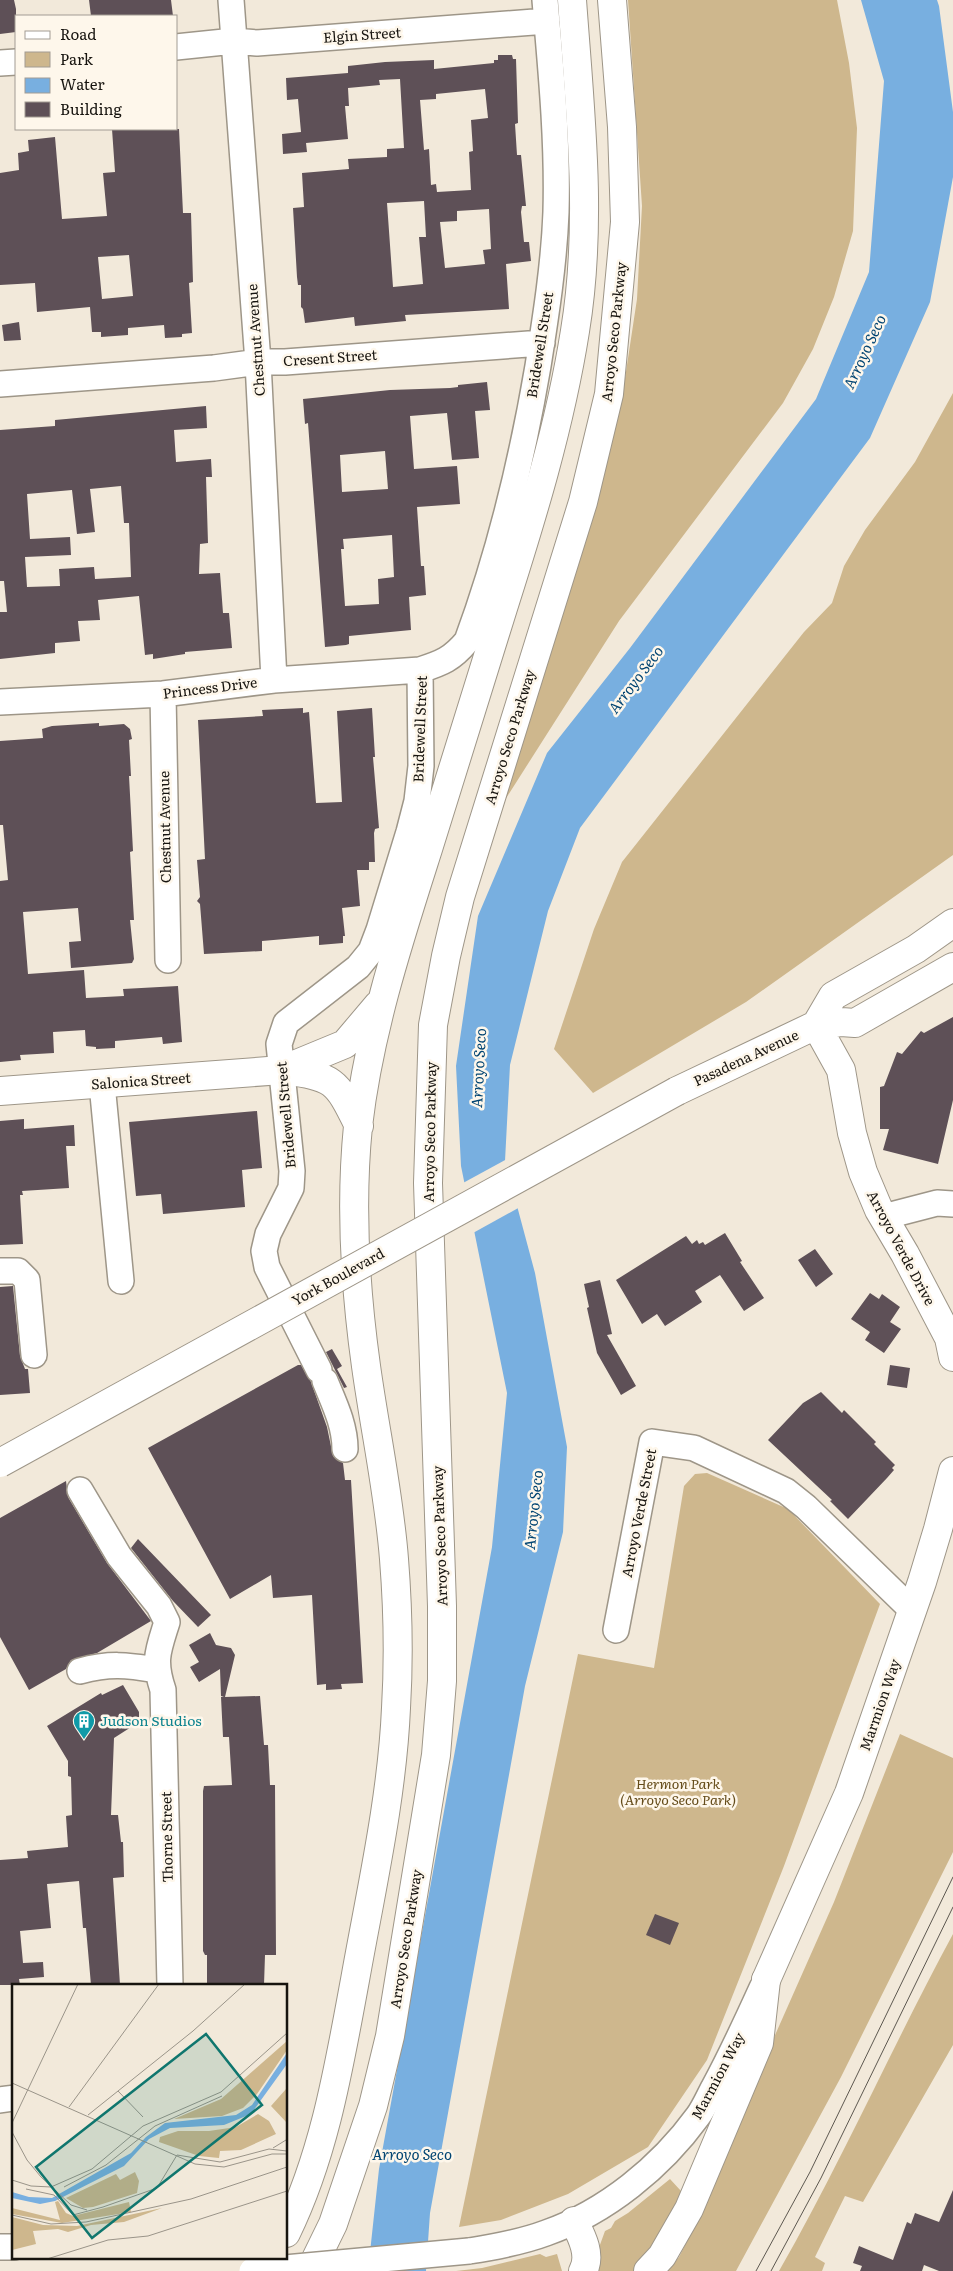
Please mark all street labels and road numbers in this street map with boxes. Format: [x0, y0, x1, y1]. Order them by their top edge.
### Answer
street label: Elgin Street [322, 21, 402, 47]
street label: Arroyo Seco Parkway [596, 260, 630, 403]
street label: Chestnut Avenue [241, 283, 269, 397]
street label: Bridewell Street [521, 290, 557, 399]
street label: Cresent Street [282, 344, 378, 370]
street label: Arroyo Seco Parkway [479, 666, 539, 807]
street label: Princess Drive [161, 671, 258, 703]
street label: Bridewell Street [407, 675, 431, 783]
street label: Chestnut Avenue [153, 771, 175, 883]
street label: Pasadena Avenue [690, 1024, 801, 1090]
street label: Bridewell Street [270, 1060, 300, 1169]
street label: Arroyo Seco Parkway [418, 1061, 440, 1202]
street label: Salonica Street [90, 1067, 192, 1093]
street label: Arroyo Verde Drive [863, 1186, 941, 1309]
street label: York Boulevard [288, 1242, 388, 1310]
street label: Arroyo Verde Street [616, 1446, 660, 1579]
street label: Arroyo Seco Parkway [427, 1464, 451, 1607]
street label: Marmion Way [854, 1655, 904, 1753]
street label: Thorne Street [155, 1791, 177, 1883]
street label: Arroyo Seco Parkway [384, 1867, 426, 2010]
street label: Marmion Way [686, 2028, 749, 2123]

